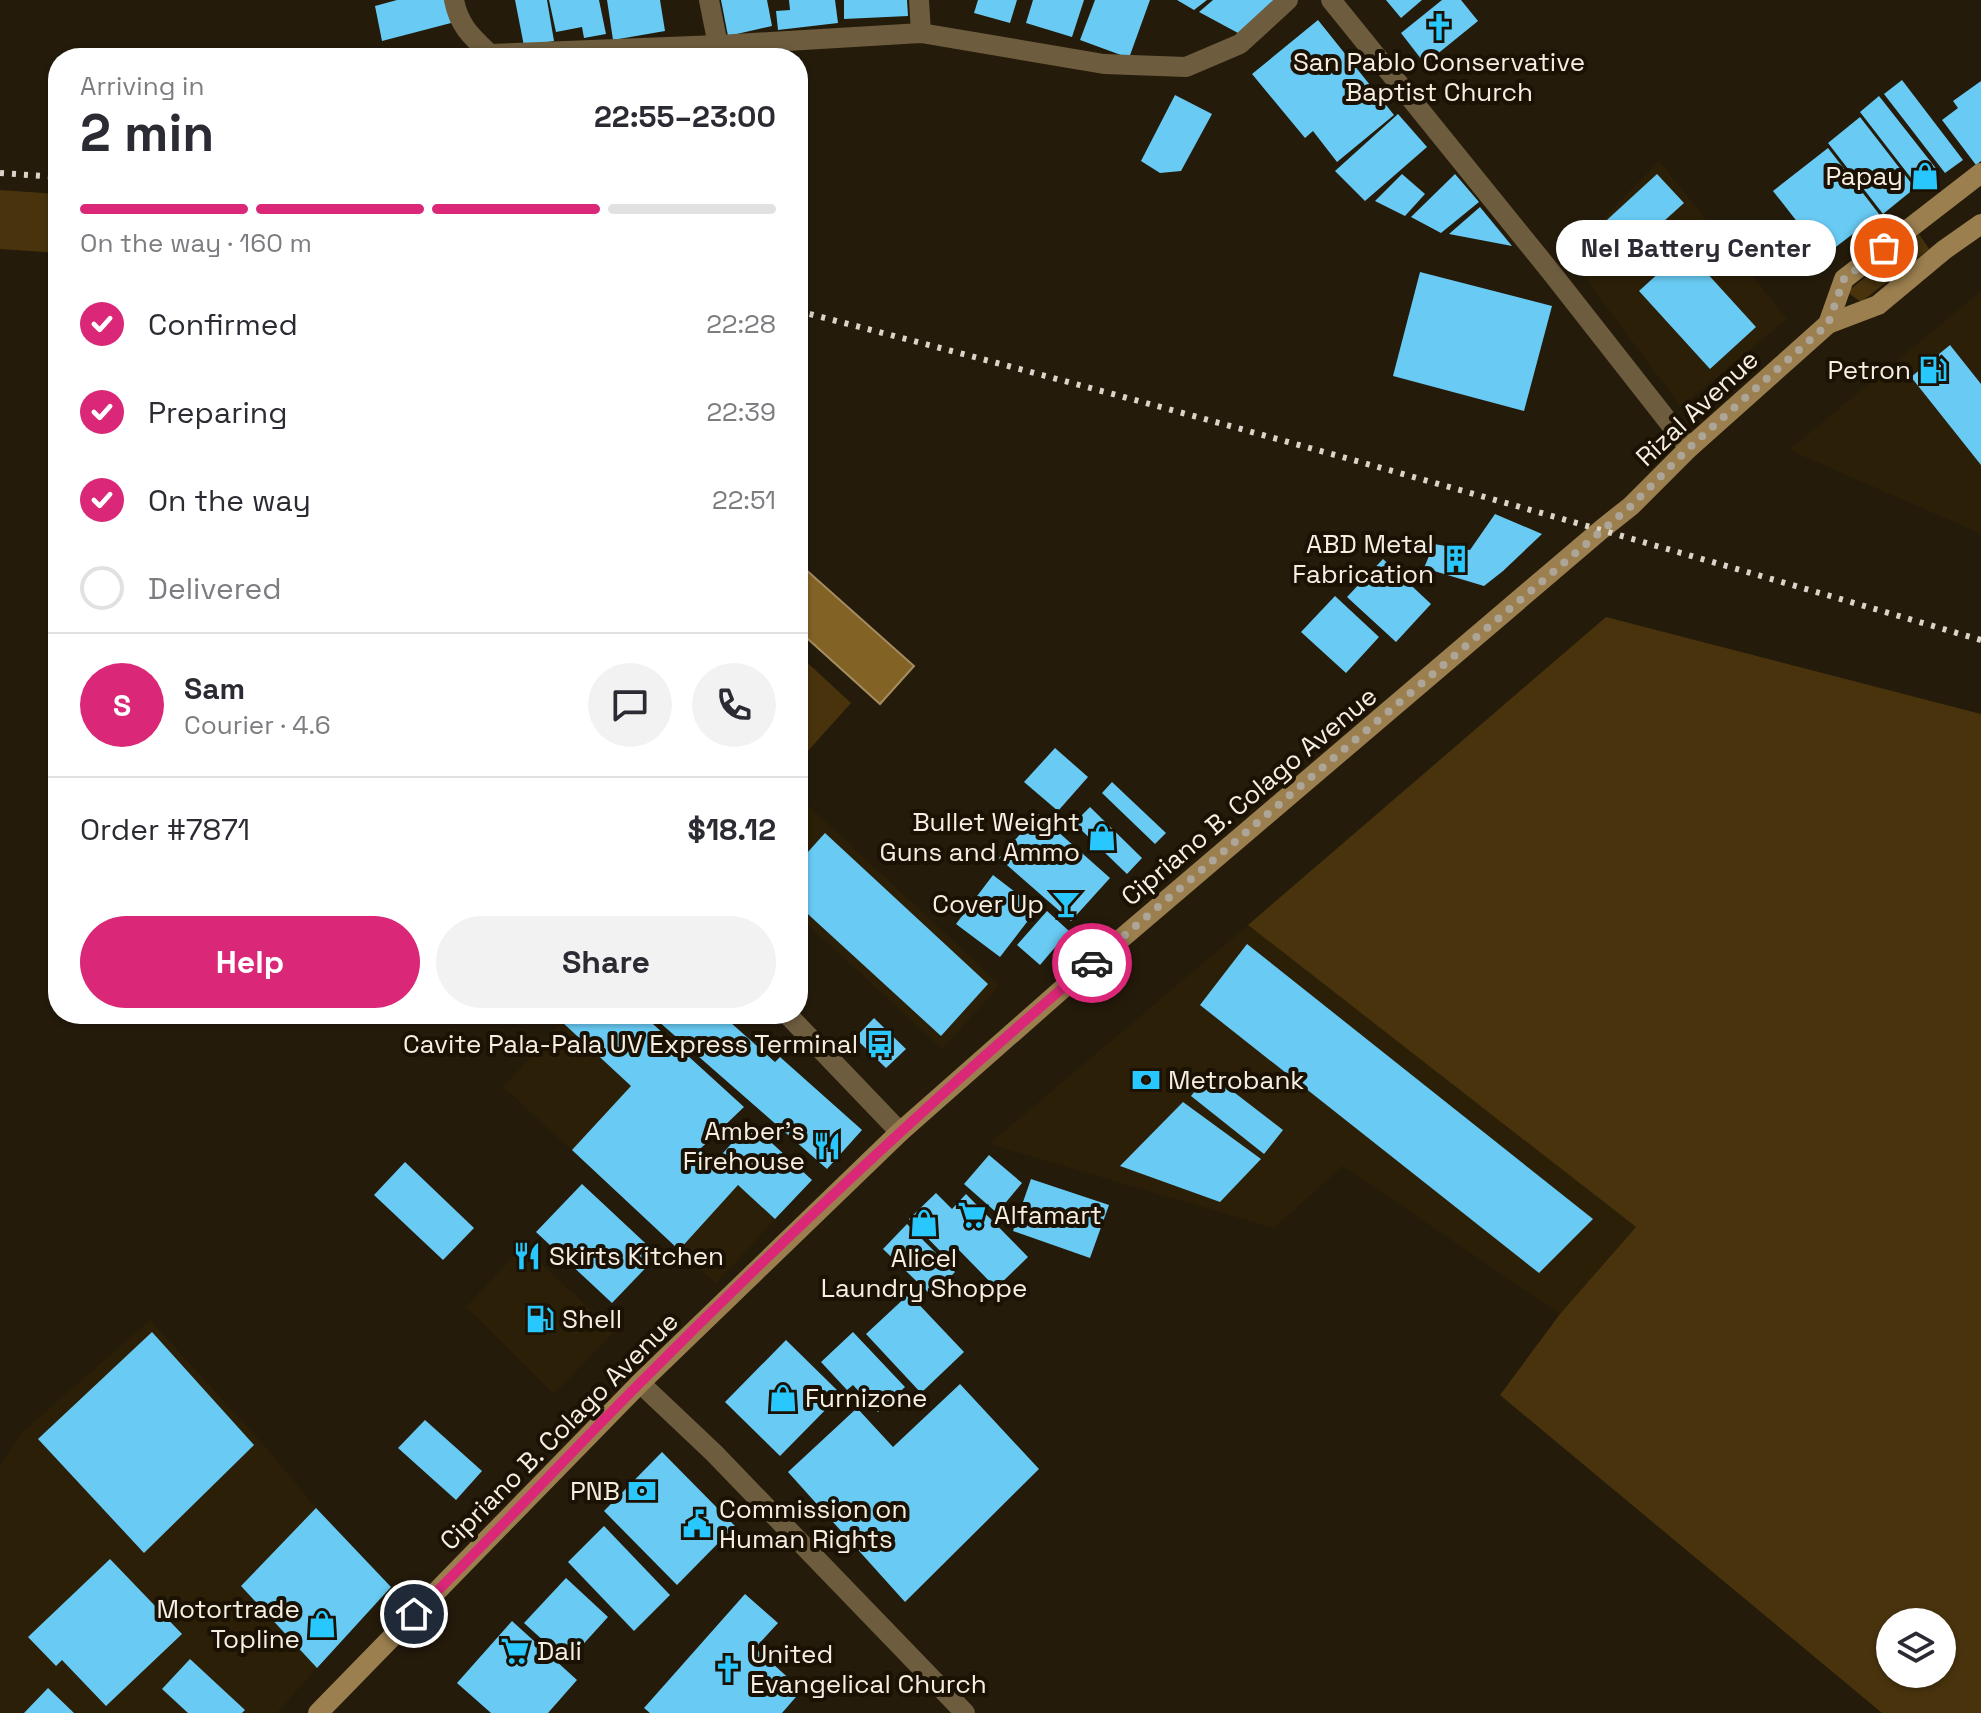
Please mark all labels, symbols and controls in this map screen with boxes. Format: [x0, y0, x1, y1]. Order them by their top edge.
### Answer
church icon: San Pablo Conservative Baptist Church [1424, 12, 1454, 42]
place label: San Pablo Conservative Baptist Church [1293, 45, 1585, 109]
text: Arriving in [80, 69, 204, 103]
text: 22:55–23:00 [594, 97, 776, 136]
text: 2 min [80, 100, 214, 166]
place label: Papay [1825, 159, 1903, 193]
shop icon: Papay [1910, 161, 1940, 191]
pin [1850, 214, 1918, 282]
callout: Nel Battery Center [1556, 220, 1836, 276]
text: On the way · 160 m [80, 226, 312, 260]
icon: bag [1862, 226, 1906, 270]
text: Nel Battery Center [1581, 231, 1811, 265]
icon: check [80, 302, 124, 346]
text: Confirmed [148, 305, 298, 344]
text: 22:28 [706, 307, 776, 341]
street label: Rizal Avenue [1628, 342, 1766, 474]
place label: Petron [1828, 353, 1911, 387]
fuel station icon: Petron [1918, 355, 1948, 385]
icon: check [80, 390, 124, 434]
text: Preparing [148, 393, 287, 432]
text: 22:39 [706, 395, 776, 429]
icon: check [80, 478, 124, 522]
text: On the way [148, 481, 311, 520]
text: 22:51 [712, 483, 776, 517]
place label: ABD Metal Fabrication [1292, 527, 1434, 591]
building icon: ABD Metal Fabrication [1441, 544, 1471, 574]
text: Delivered [148, 569, 282, 608]
button: chat [588, 663, 672, 747]
button: phone [692, 663, 776, 747]
text: Sam [184, 669, 245, 708]
street label: Cipriano B. Colago Avenue [1114, 679, 1384, 913]
text: S [113, 686, 131, 725]
text: Courier · 4.6 [184, 708, 331, 742]
place label: Bullet Weight Guns and Ammo [879, 805, 1080, 869]
text: Order #7871 [80, 810, 250, 849]
text: $18.12 [688, 810, 776, 849]
shop icon: Bullet Weight Guns and Ammo [1087, 822, 1117, 852]
place label: Cover Up [932, 887, 1044, 921]
bar icon: Cover Up [1051, 889, 1081, 919]
button: Help [80, 916, 420, 1008]
button: Share [436, 916, 776, 1008]
courier [1052, 923, 1132, 1003]
icon: car [1070, 941, 1114, 985]
place label: Cavite Pala-Pala UV Express Terminal [403, 1027, 858, 1061]
bus stop icon: Cavite Pala-Pala UV Express Terminal [865, 1029, 895, 1059]
place label: Metrobank [1168, 1063, 1304, 1097]
bank icon: Metrobank [1131, 1065, 1161, 1095]
place label: Amber's Firehouse [683, 1114, 805, 1178]
restaurant icon: Amber's Firehouse [812, 1131, 842, 1161]
place label: Alfamart [994, 1198, 1102, 1232]
supermarket icon: Alfamart [957, 1200, 987, 1230]
shop icon: Alicel Laundry Shoppe [909, 1208, 939, 1238]
place label: Skirts Kitchen [549, 1239, 724, 1273]
restaurant icon: Skirts Kitchen [512, 1241, 542, 1271]
place label: Alicel Laundry Shoppe [821, 1241, 1027, 1305]
place label: Shell [562, 1302, 622, 1336]
street label: Cipriano B. Colago Avenue [432, 1304, 686, 1558]
fuel station icon: Shell [525, 1304, 555, 1334]
place label: Furnizone [805, 1381, 928, 1415]
shop icon: Furnizone [768, 1383, 798, 1413]
place label: PNB [570, 1474, 620, 1508]
bank icon: PNB [627, 1476, 657, 1506]
place label: Commission on Human Rights [719, 1492, 907, 1556]
public building icon: Commission on Human Rights [682, 1509, 712, 1539]
pin [380, 1580, 448, 1648]
place label: Motortrade Topline [157, 1592, 300, 1656]
icon: home [392, 1592, 436, 1636]
map controls [1876, 1608, 1956, 1688]
button: layers [1876, 1608, 1956, 1688]
shop icon: Motortrade Topline [307, 1609, 337, 1639]
place label: Dali [537, 1634, 582, 1668]
supermarket icon: Dali [500, 1636, 530, 1666]
place label: United Evangelical Church [750, 1637, 987, 1701]
church icon: United Evangelical Church [713, 1654, 743, 1684]

